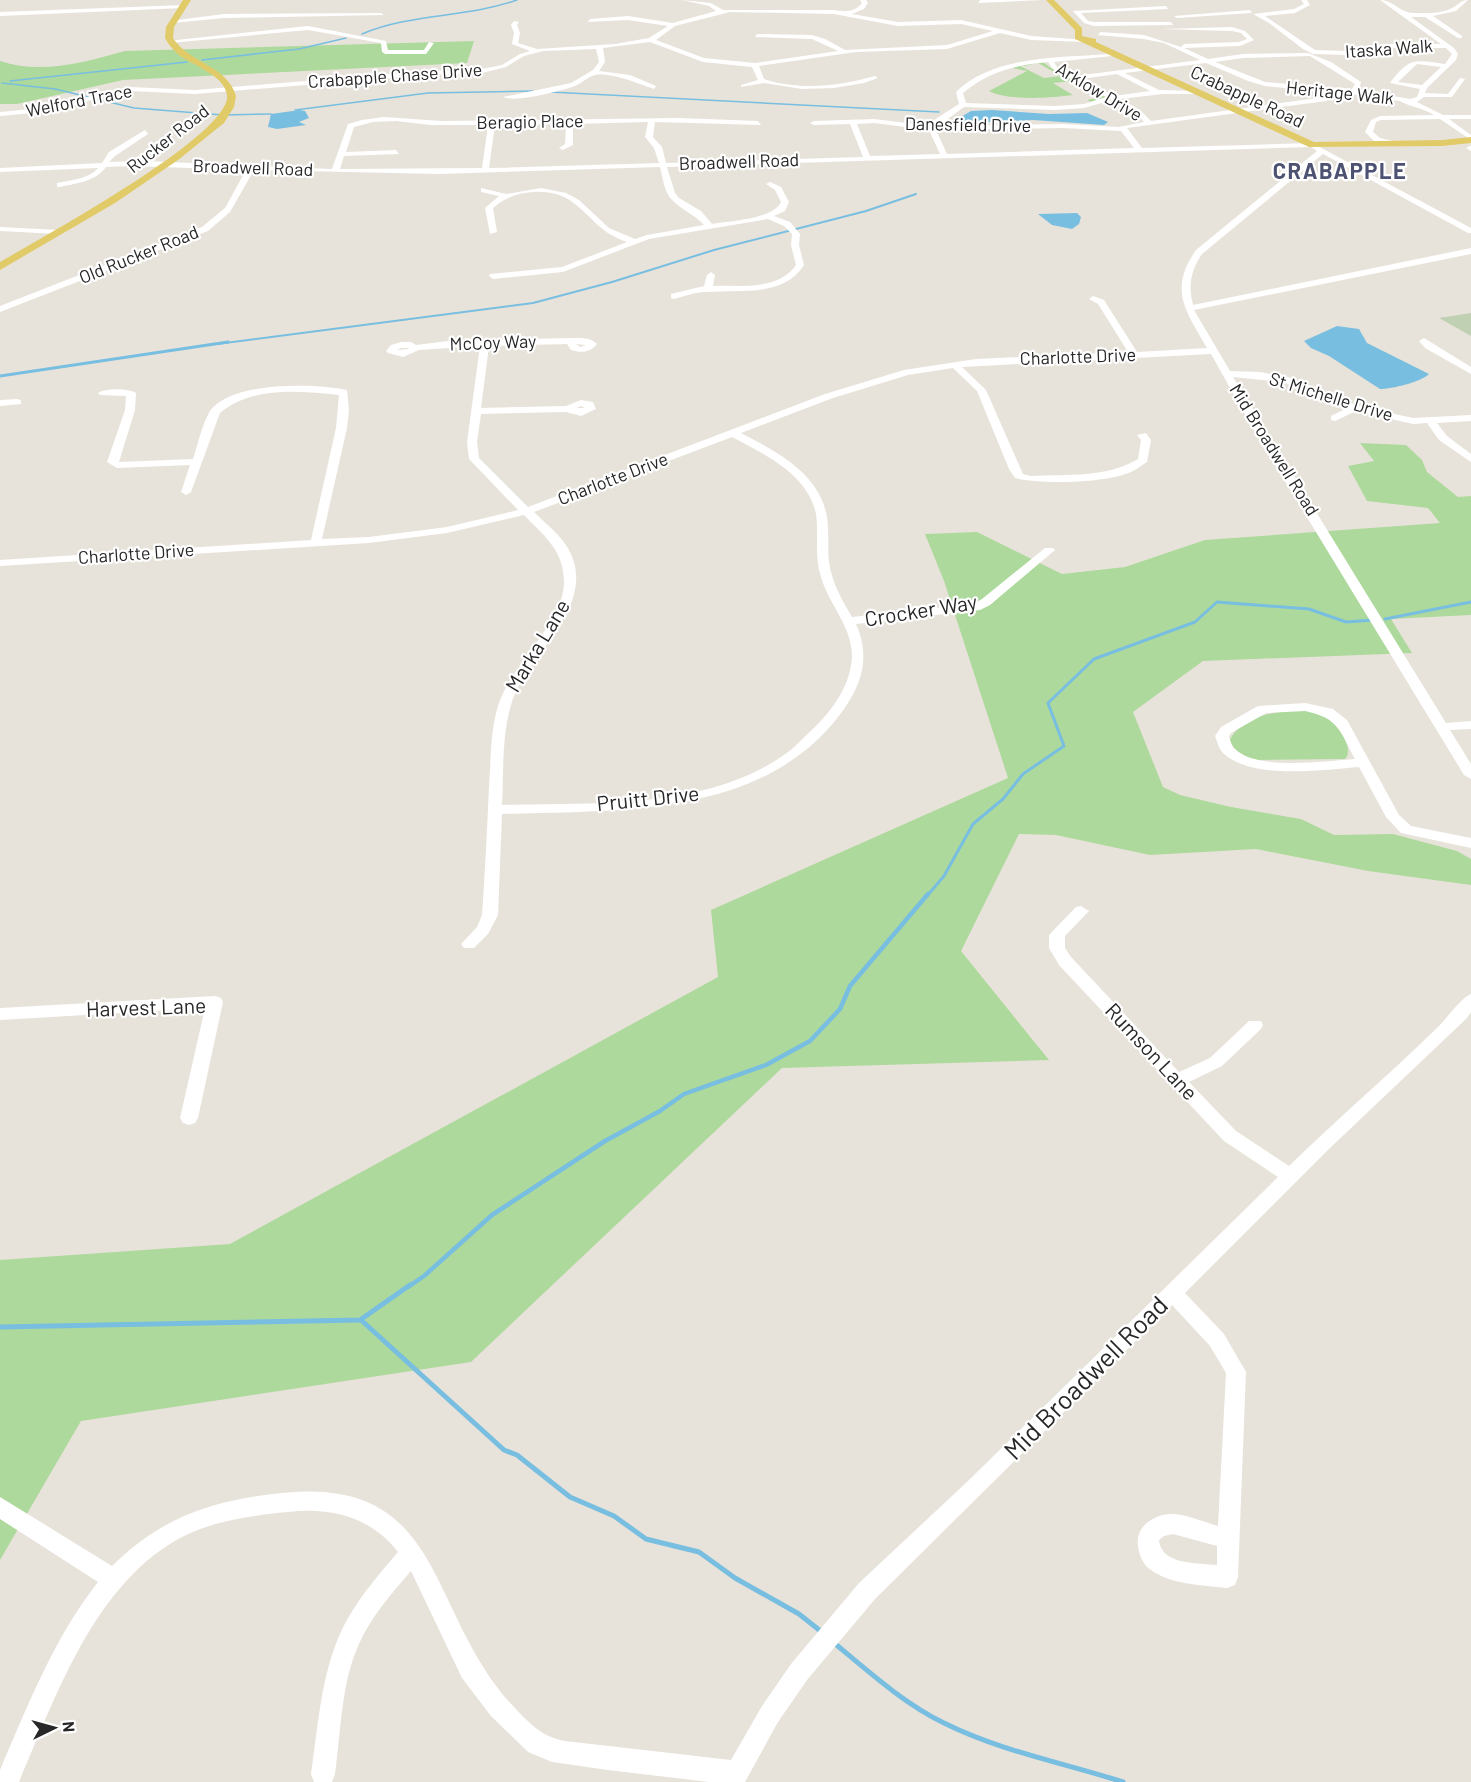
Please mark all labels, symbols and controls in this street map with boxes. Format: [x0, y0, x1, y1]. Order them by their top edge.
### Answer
street label: Itaska Walk [1344, 34, 1434, 62]
street label: Arklow Drive [1052, 57, 1147, 125]
street label: Crabapple Chase Drive [307, 58, 483, 92]
street label: Crabapple Road [1187, 60, 1308, 132]
street label: Heritage Walk [1285, 75, 1395, 109]
street label: Welford Trace [24, 79, 134, 121]
street label: Rucker Road [122, 99, 213, 177]
street label: Beragio Place [476, 109, 584, 133]
street label: Danesfield Drive [905, 112, 1031, 136]
street label: Broadwell Road [678, 148, 800, 174]
street label: Broadwell Road [192, 154, 314, 180]
district label: CRABAPPLE [1273, 157, 1407, 183]
street label: Old Rucker Road [76, 220, 202, 288]
street label: McCoy Way [449, 329, 537, 355]
street label: Charlotte Drive [1019, 343, 1136, 369]
street label: St Michelle Drive [1267, 367, 1396, 425]
street label: Mid Broadwell Road [1225, 379, 1324, 520]
street label: Charlotte Drive [554, 447, 671, 509]
street label: Charlotte Drive [77, 538, 195, 568]
street label: Crocker Way [863, 588, 979, 631]
street label: Marka Lane [499, 594, 574, 696]
street label: Pruitt Drive [595, 780, 700, 815]
street label: Harvest Lane [85, 992, 206, 1021]
street label: Rumson Lane [1101, 997, 1203, 1105]
street label: Mid Broadwell Road [997, 1289, 1173, 1465]
north arrow [24, 1698, 84, 1758]
text: N [60, 1721, 79, 1733]

